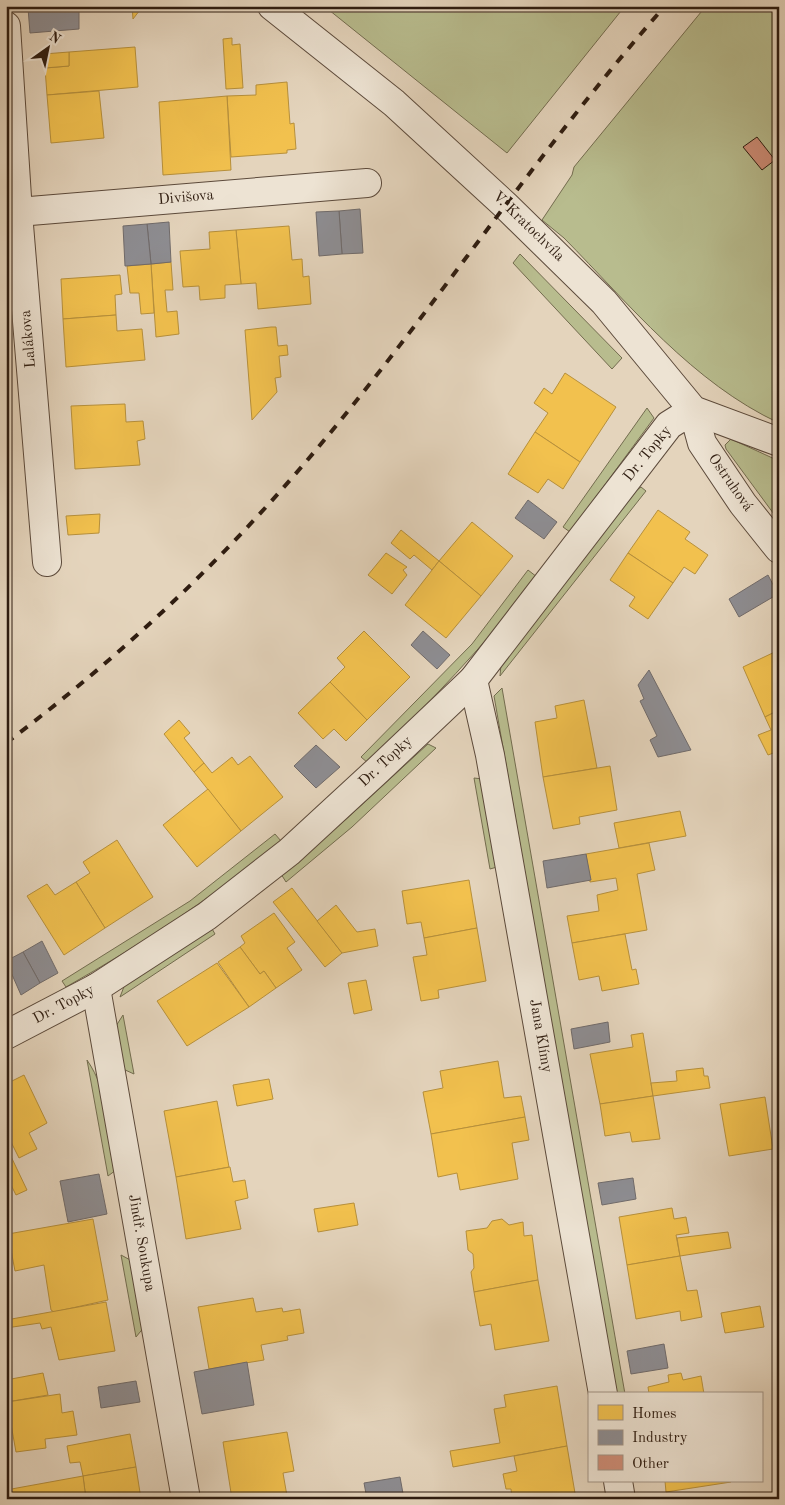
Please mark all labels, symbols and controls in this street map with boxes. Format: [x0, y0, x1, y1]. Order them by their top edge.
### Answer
north arrow [22, 22, 72, 72]
text: N [46, 29, 63, 47]
street label: Divišova [157, 188, 215, 208]
street label: V. Kratochvíla [489, 189, 567, 265]
street label: Lalákova [19, 309, 39, 369]
street label: Dr. Topky [621, 423, 675, 485]
street label: Ostruhová [705, 452, 755, 515]
street label: Dr. Topky [356, 734, 416, 790]
street label: Dr. Topky [31, 983, 97, 1027]
street label: Jana Klímy [526, 998, 554, 1074]
street label: Jindř. Soukupa [125, 1193, 157, 1293]
legend [588, 1392, 762, 1482]
text: Homes [632, 1407, 677, 1422]
text: Industry [632, 1431, 688, 1446]
text: Other [632, 1457, 669, 1472]

